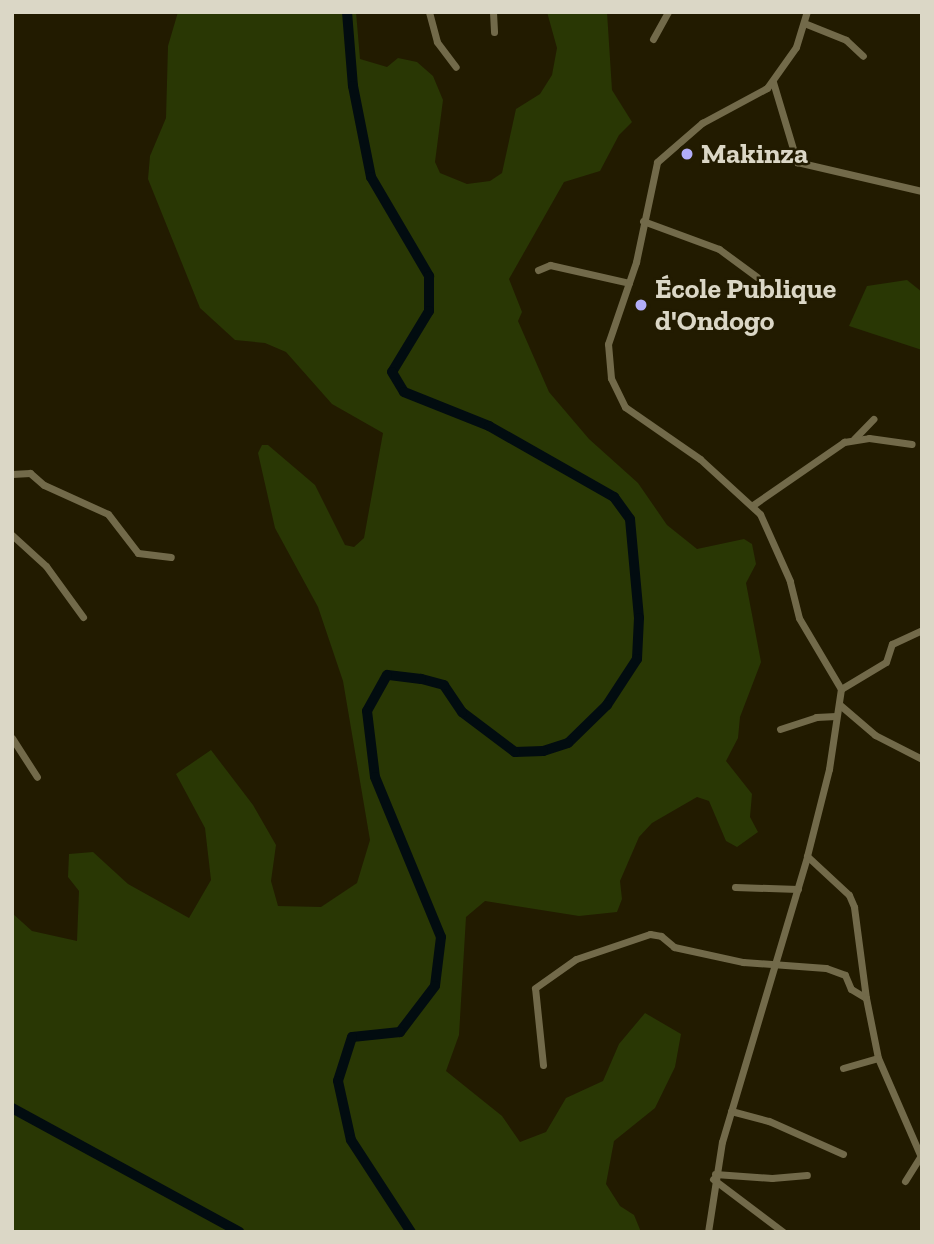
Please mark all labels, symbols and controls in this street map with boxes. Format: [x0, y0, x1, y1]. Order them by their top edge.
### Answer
place label: Makinza [701, 137, 808, 171]
marker: Makinza [679, 146, 695, 162]
place label: École Publique d'Ondogo [655, 272, 836, 338]
marker: École Publique d'Ondogo [633, 297, 649, 313]

